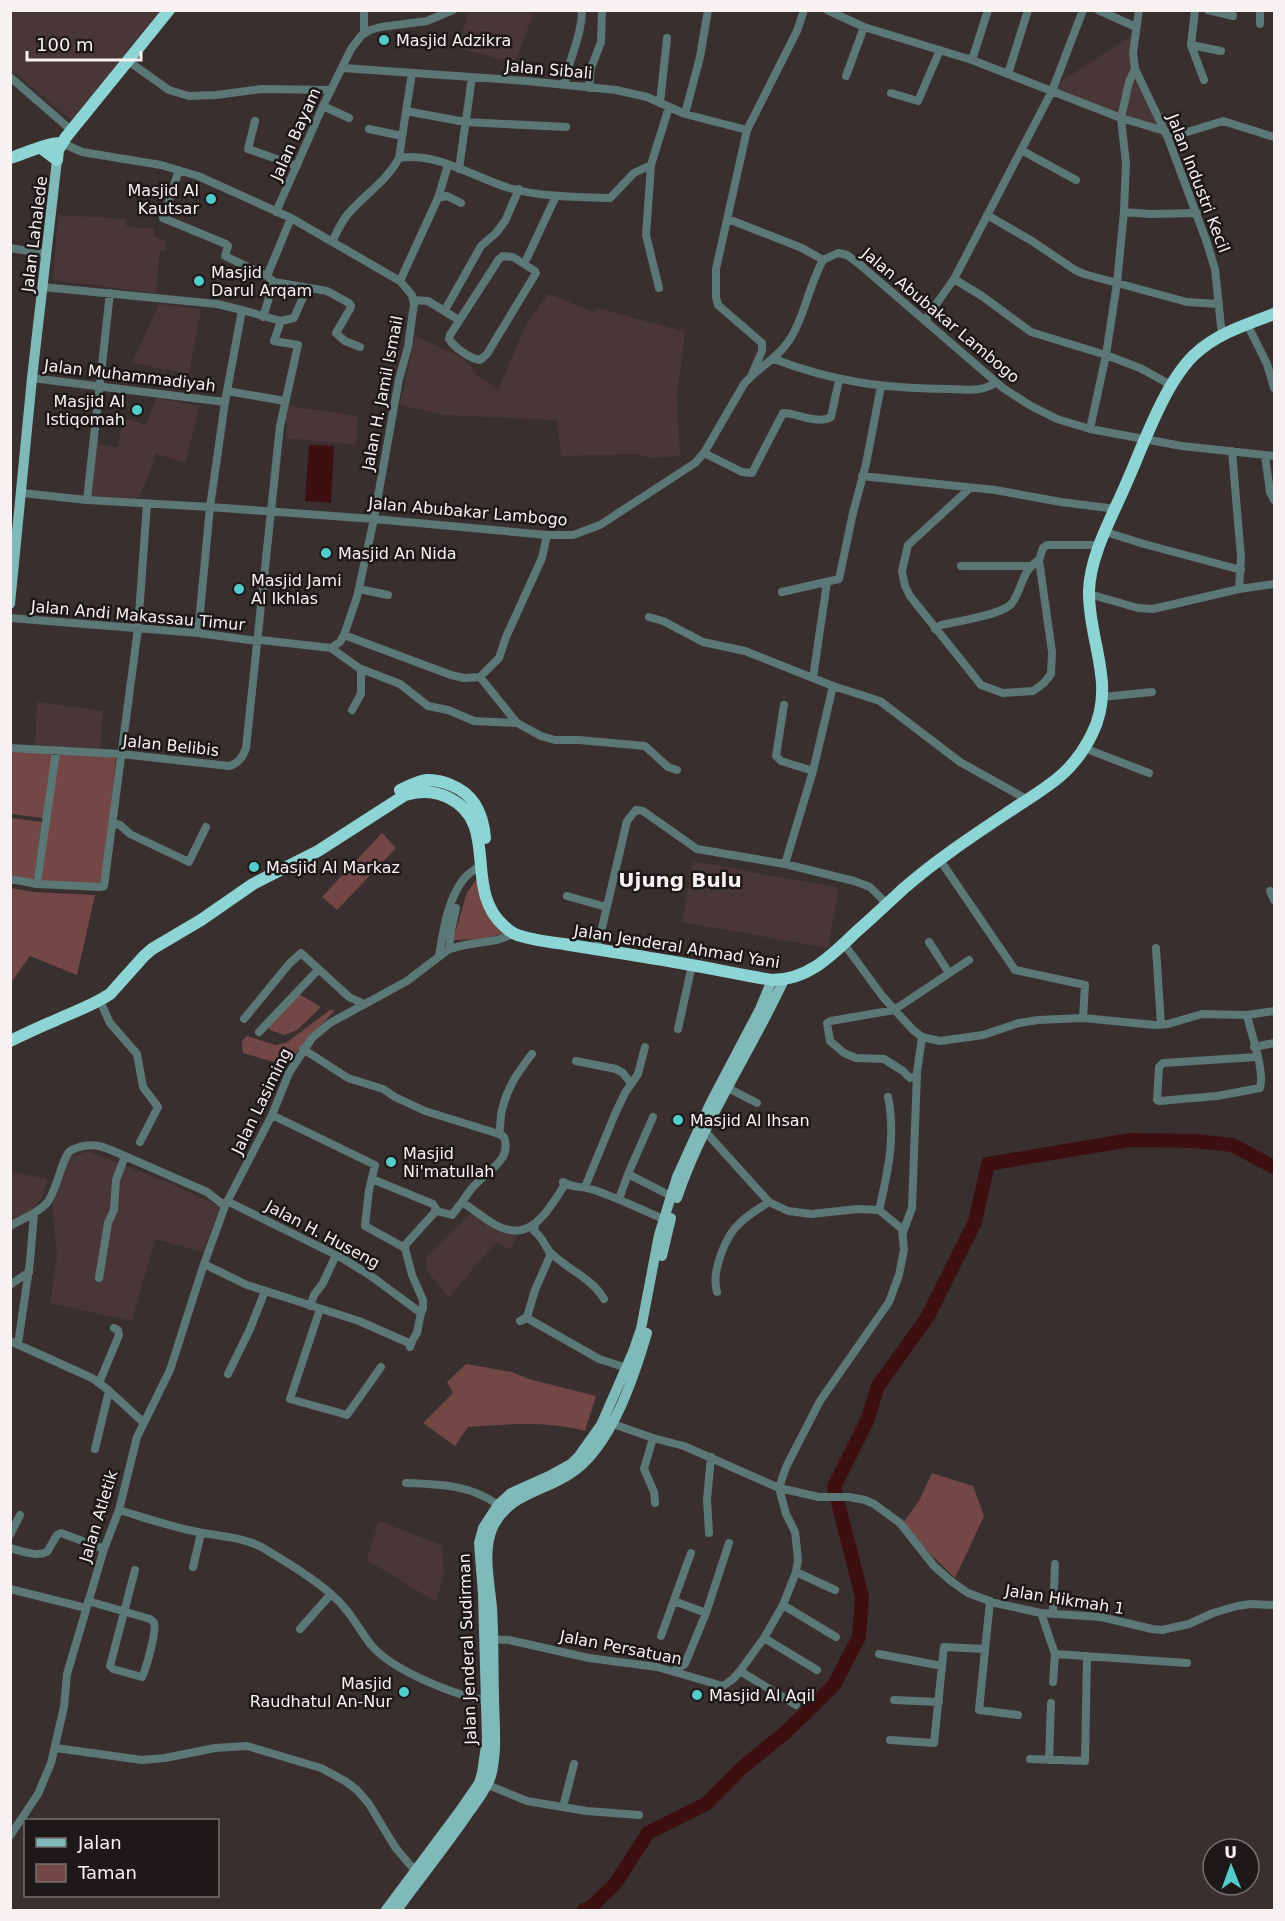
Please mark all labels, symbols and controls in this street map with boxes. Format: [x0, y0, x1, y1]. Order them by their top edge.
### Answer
scale bar [27, 24, 141, 62]
place label: Masjid Adzikra [396, 31, 511, 50]
marker: Masjid Adzikra [377, 33, 391, 47]
text: 100 m [36, 34, 94, 55]
street label: Jalan Sibali [504, 56, 593, 83]
street label: Jalan Bayam [266, 85, 324, 184]
street label: Jalan Industri Kecil [1163, 110, 1234, 255]
street label: Jalan Lahalede [18, 175, 51, 294]
place label: Masjid Al Kautsar [128, 181, 199, 218]
marker: Masjid Al Kautsar [204, 192, 218, 206]
street label: Jalan Abubakar Lambogo [857, 243, 1023, 387]
place label: Masjid Darul Arqam [211, 263, 312, 300]
marker: Masjid Darul Arqam [192, 274, 206, 288]
street label: Jalan H. Jamil Ismail [358, 314, 407, 473]
street label: Jalan Muhammadiyah [42, 355, 217, 395]
place label: Masjid Al Istiqomah [46, 392, 125, 429]
marker: Masjid Al Istiqomah [130, 403, 144, 417]
street label: Jalan Abubakar Lambogo [367, 493, 568, 530]
place label: Masjid An Nida [338, 544, 457, 563]
marker: Masjid An Nida [319, 546, 333, 560]
place label: Masjid Jami Al Ikhlas [251, 571, 342, 608]
marker: Masjid Jami Al Ikhlas [232, 582, 246, 596]
street label: Jalan Andi Makassau Timur [29, 597, 246, 634]
street label: Jalan Belibis [121, 731, 220, 760]
place label: Masjid Al Markaz [266, 858, 400, 877]
marker: Masjid Al Markaz [247, 860, 261, 874]
district label: Ujung Bulu [618, 868, 742, 892]
street label: Jalan Jenderal Ahmad Yani [572, 921, 781, 972]
street label: Jalan Lasiming [227, 1045, 295, 1158]
place label: Masjid Al Ihsan [690, 1111, 810, 1130]
marker: Masjid Al Ihsan [671, 1113, 685, 1127]
place label: Masjid Ni'matullah [403, 1144, 494, 1181]
marker: Masjid Ni'matullah [384, 1155, 398, 1169]
street label: Jalan H. Huseng [262, 1196, 383, 1273]
street label: Jalan Atletik [75, 1467, 122, 1565]
street label: Jalan Jenderal Sudirman [455, 1553, 480, 1746]
street label: Jalan Hikmah 1 [1003, 1581, 1126, 1618]
street label: Jalan Persatuan [557, 1626, 684, 1669]
place label: Masjid Raudhatul An-Nur [250, 1674, 392, 1711]
marker: Masjid Raudhatul An-Nur [397, 1685, 411, 1699]
place label: Masjid Al Aqil [709, 1686, 815, 1705]
marker: Masjid Al Aqil [690, 1688, 704, 1702]
legend [24, 1819, 219, 1897]
text: Jalan [77, 1832, 122, 1853]
north arrow [1201, 1837, 1261, 1897]
text: U [1224, 1843, 1237, 1862]
text: Taman [77, 1862, 137, 1883]

